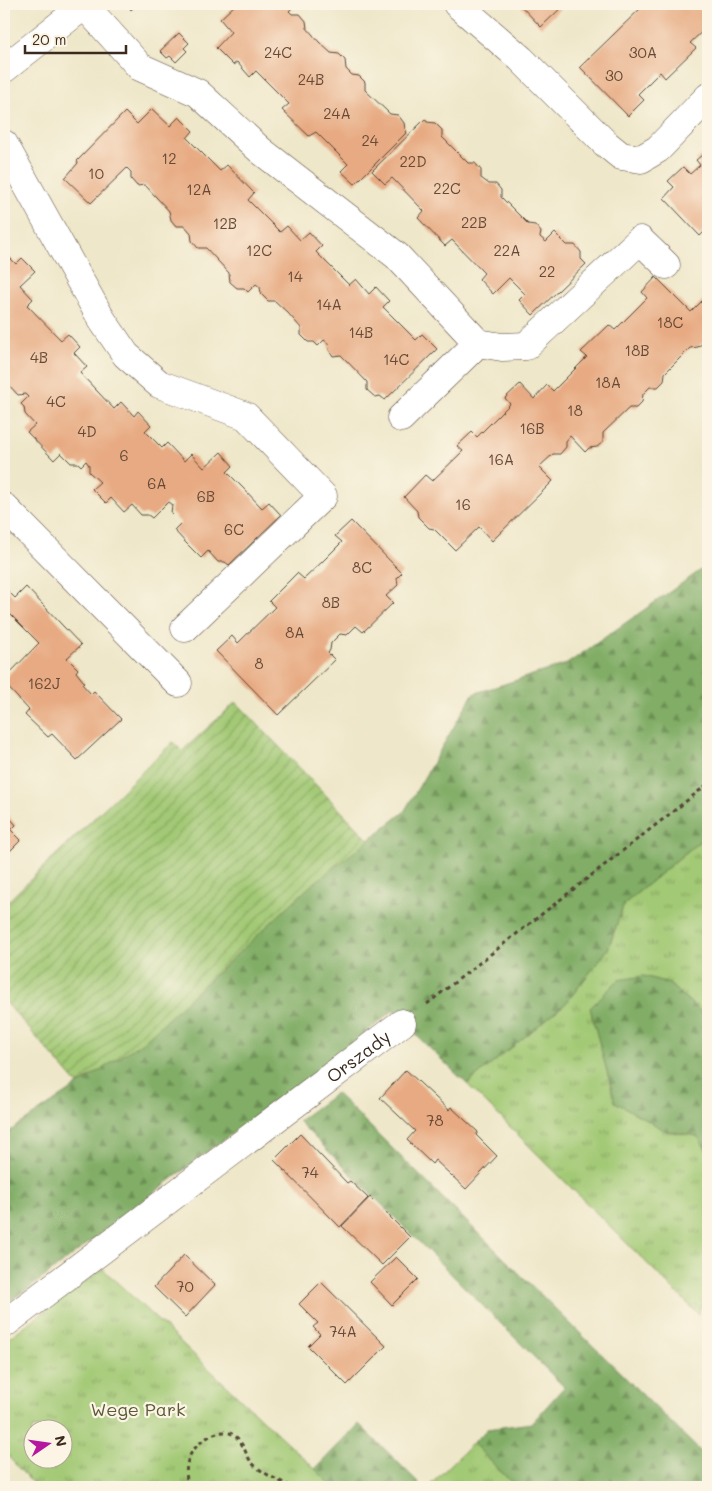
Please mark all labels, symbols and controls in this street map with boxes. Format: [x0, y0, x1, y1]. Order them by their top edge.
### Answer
scale bar [25, 22, 126, 54]
text: 20 m [32, 29, 66, 49]
house number: 24C [264, 42, 292, 62]
house number: 30A [629, 42, 657, 62]
house number: 30 [605, 65, 623, 85]
house number: 24B [298, 69, 324, 89]
house number: 24A [323, 103, 351, 123]
house number: 24 [361, 130, 379, 150]
house number: 12 [161, 148, 177, 168]
house number: 22D [399, 151, 427, 171]
house number: 10 [88, 163, 104, 183]
house number: 22C [433, 178, 461, 198]
house number: 12A [186, 179, 212, 199]
house number: 22B [461, 212, 487, 232]
house number: 12B [213, 213, 237, 233]
house number: 12C [246, 240, 272, 260]
house number: 22A [493, 240, 521, 260]
house number: 22 [539, 261, 555, 281]
house number: 14 [287, 266, 303, 286]
house number: 14A [316, 294, 342, 314]
house number: 18C [657, 312, 684, 332]
house number: 14B [349, 322, 373, 342]
house number: 18B [624, 340, 650, 360]
house number: 4B [30, 347, 48, 367]
house number: 14C [383, 349, 409, 369]
house number: 18A [595, 372, 621, 392]
house number: 4C [46, 391, 66, 411]
house number: 18 [567, 400, 583, 420]
house number: 16B [519, 418, 545, 438]
house number: 4D [77, 421, 97, 441]
house number: 6 [119, 445, 129, 465]
house number: 16A [488, 449, 514, 469]
house number: 6A [147, 473, 167, 493]
house number: 6B [197, 486, 215, 506]
house number: 16 [455, 494, 471, 514]
house number: 6C [224, 519, 244, 539]
house number: 8C [352, 557, 372, 577]
house number: 8B [322, 592, 340, 612]
house number: 8A [285, 622, 305, 642]
house number: 8 [254, 653, 264, 673]
house number: 162J [28, 673, 61, 693]
street label: Orszady [321, 1024, 395, 1088]
house number: 78 [426, 1110, 444, 1130]
house number: 74 [301, 1162, 319, 1182]
house number: 70 [176, 1276, 194, 1296]
house number: 74A [329, 1321, 357, 1341]
park label: Wege Park [90, 1397, 186, 1421]
north arrow [22, 1418, 72, 1468]
text: N [51, 1434, 72, 1448]

